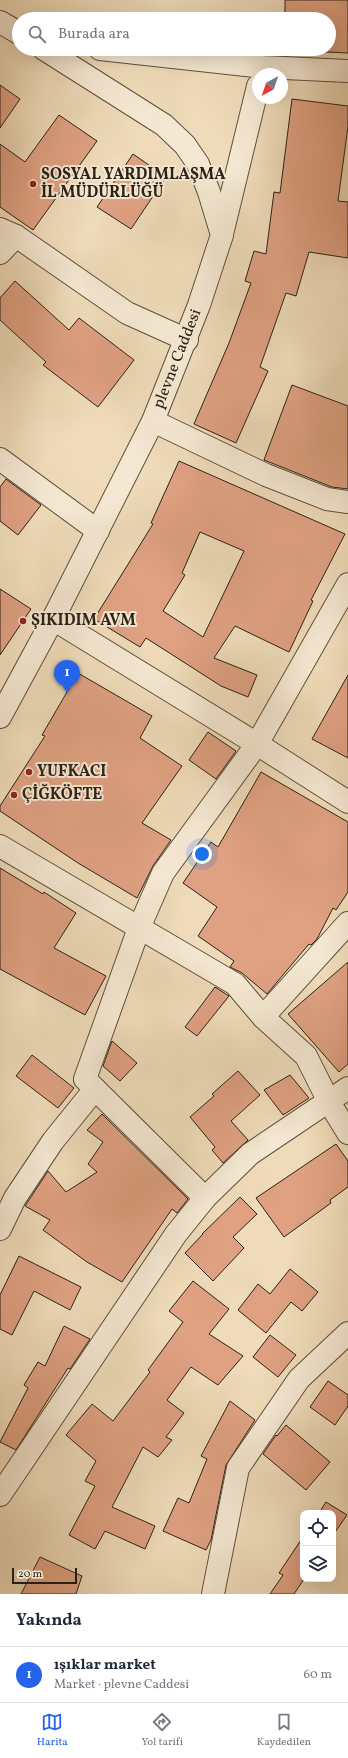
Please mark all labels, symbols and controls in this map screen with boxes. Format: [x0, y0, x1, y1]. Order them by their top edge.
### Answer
search box [12, 12, 336, 56]
icon: search [26, 23, 48, 45]
text: Burada ara [58, 24, 130, 45]
north arrow [252, 68, 288, 104]
place label: SOSYAL YARDIMLAŞMA İL MÜDÜRLÜĞÜ [41, 164, 226, 204]
marker: SOSYAL YARDIMLAŞMA İL MÜDÜRLÜĞÜ [28, 179, 38, 189]
street label: plevne Caddesi [148, 306, 207, 412]
place label: ŞIKIDIM AVM [31, 610, 136, 632]
marker: ŞIKIDIM AVM [18, 616, 28, 626]
pin: 1 [54, 660, 80, 693]
place label: YUFKACI [37, 761, 106, 783]
marker: YUFKACI [24, 767, 34, 777]
place label: ÇİĞKÖFTE [22, 783, 102, 806]
marker: ÇİĞKÖFTE [9, 790, 19, 800]
your location [192, 844, 212, 864]
map controls [300, 1510, 336, 1582]
button: locate [300, 1510, 336, 1546]
button: layers [300, 1546, 336, 1582]
scale bar [12, 1566, 77, 1585]
text: 20 m [18, 1567, 42, 1582]
text: Yakında [16, 1609, 82, 1632]
text: ışıklar market [54, 1655, 156, 1676]
text: 1 [26, 1666, 32, 1684]
text: 60 m [304, 1666, 332, 1684]
text: Market · plevne Caddesi [54, 1676, 189, 1694]
tab: Harita [37, 1711, 68, 1750]
tab: Yol tarifi [141, 1711, 183, 1750]
tab: Kaydedilen [257, 1711, 311, 1750]

